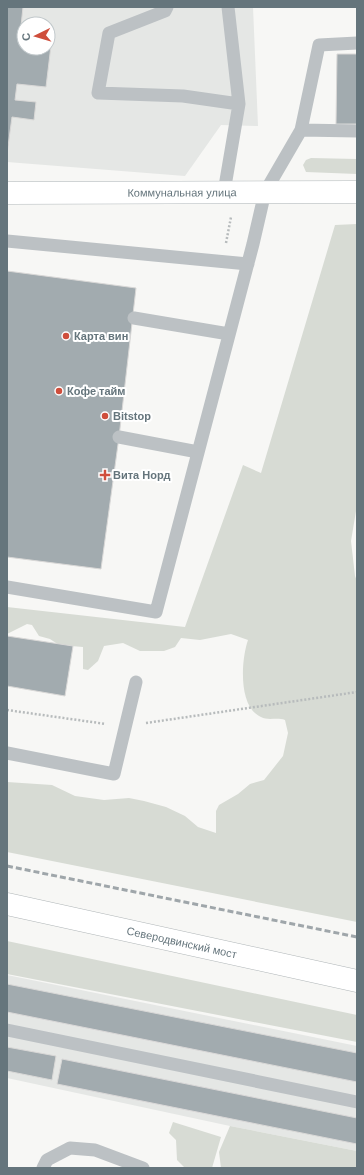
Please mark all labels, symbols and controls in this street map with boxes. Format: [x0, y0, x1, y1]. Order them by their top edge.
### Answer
north arrow [16, 16, 56, 56]
text: С [20, 32, 32, 41]
street label: Коммунальная улица [127, 186, 237, 199]
place label: Карта вин [74, 330, 128, 342]
marker: Карта вин [61, 331, 71, 341]
place label: Кофе тайм [67, 385, 126, 397]
marker: Кофе тайм [54, 386, 64, 396]
place label: Bitstop [113, 410, 151, 422]
marker: Bitstop [100, 411, 110, 421]
place label: Вита Норд [113, 469, 170, 481]
marker: Вита Норд [100, 470, 110, 480]
street label: Северодвинский мост [126, 925, 238, 960]

